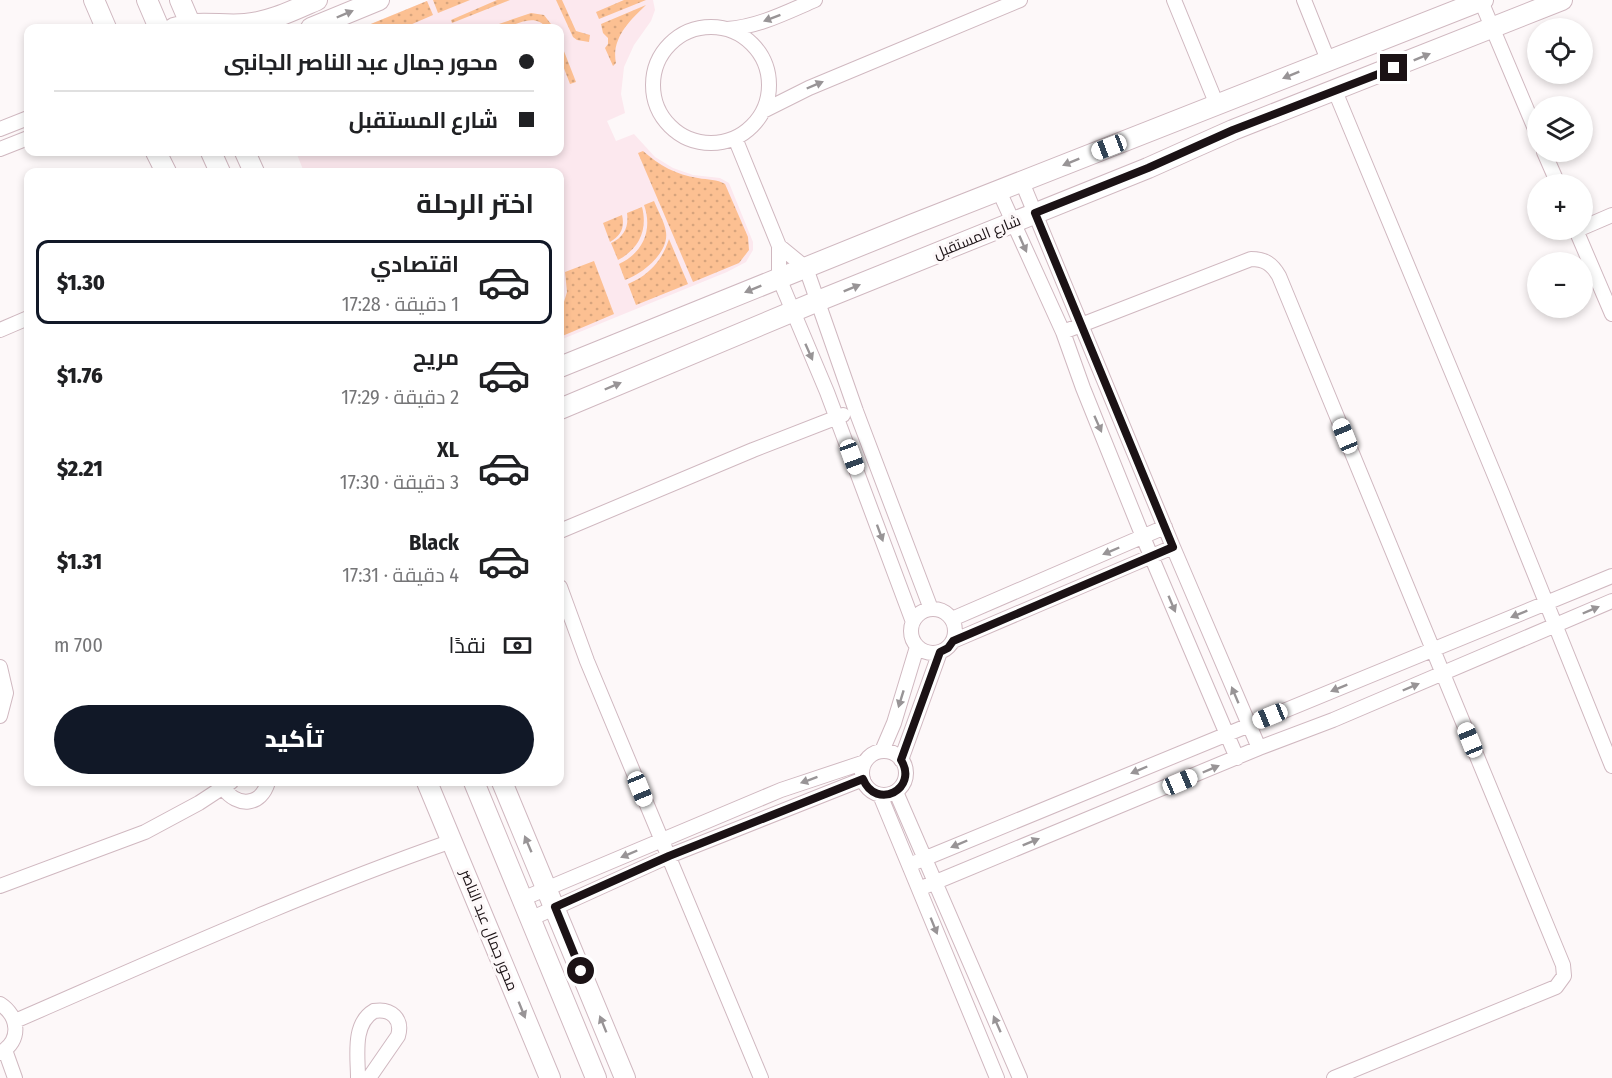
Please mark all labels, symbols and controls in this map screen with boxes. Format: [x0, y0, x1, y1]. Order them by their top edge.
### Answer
one-way arrow [336, 9, 354, 18]
one-way arrow [763, 14, 781, 23]
map controls [1527, 18, 1593, 318]
button: locate [1527, 18, 1593, 84]
text: محور جمال عبد الناصر الجانبى [224, 49, 498, 76]
one-way arrow [1413, 52, 1431, 61]
route end [1380, 54, 1407, 81]
one-way arrow [1282, 71, 1300, 80]
one-way arrow [807, 81, 824, 90]
button: layers [1527, 96, 1593, 162]
text: شارع المستقبل [349, 107, 498, 134]
car [1089, 132, 1129, 162]
one-way arrow [1062, 158, 1080, 167]
button: + [1527, 174, 1593, 240]
text: اختر الرحلة [416, 188, 534, 220]
street label: شارع المستقبل [931, 211, 1024, 265]
one-way arrow [1018, 236, 1027, 253]
text: اقتصادي [370, 251, 459, 278]
button: − [1527, 252, 1593, 318]
icon: car [477, 255, 531, 309]
text: $1.30 [57, 269, 105, 296]
one-way arrow [843, 282, 861, 292]
one-way arrow [744, 285, 762, 294]
text: 1 دقيقة · 17:28 [342, 292, 459, 316]
one-way arrow [805, 343, 814, 360]
text: مريح [413, 344, 459, 371]
icon: car [477, 348, 531, 402]
text: $1.76 [57, 362, 103, 389]
one-way arrow [605, 381, 623, 391]
text: 2 دقيقة · 17:29 [341, 385, 459, 409]
one-way arrow [1094, 415, 1103, 432]
car [1330, 416, 1360, 456]
text: XL [437, 436, 459, 463]
car [837, 437, 867, 477]
icon: car [477, 441, 531, 495]
text: $2.21 [57, 455, 103, 482]
text: 3 دقيقة · 17:30 [340, 470, 459, 494]
one-way arrow [876, 524, 886, 542]
text: Black [409, 529, 459, 556]
icon: car [477, 534, 531, 588]
one-way arrow [1102, 547, 1120, 556]
text: $1.31 [57, 548, 102, 575]
text: 4 دقيقة · 17:31 [342, 563, 459, 587]
one-way arrow [1167, 596, 1177, 614]
one-way arrow [1582, 605, 1600, 615]
one-way arrow [1510, 610, 1528, 619]
icon: cash [501, 629, 534, 662]
text: نقدًا [448, 632, 486, 659]
text: 700 m [54, 633, 103, 657]
one-way arrow [1403, 682, 1421, 692]
one-way arrow [1329, 683, 1347, 693]
one-way arrow [1230, 686, 1239, 704]
one-way arrow [896, 690, 905, 708]
car [1250, 701, 1290, 731]
button: تأكيد [54, 705, 534, 774]
car [1455, 720, 1485, 760]
one-way arrow [1203, 764, 1220, 773]
one-way arrow [1130, 766, 1148, 775]
car [1160, 767, 1200, 797]
car [625, 769, 655, 809]
one-way arrow [800, 775, 818, 785]
one-way arrow [523, 834, 533, 852]
one-way arrow [1022, 837, 1040, 847]
one-way arrow [950, 840, 967, 849]
one-way arrow [620, 849, 638, 859]
street label: محور جمال عبد الناصر [456, 866, 522, 993]
one-way arrow [929, 918, 939, 936]
route start [567, 957, 594, 984]
one-way arrow [517, 1002, 527, 1020]
one-way arrow [598, 1015, 607, 1033]
one-way arrow [992, 1016, 1001, 1033]

